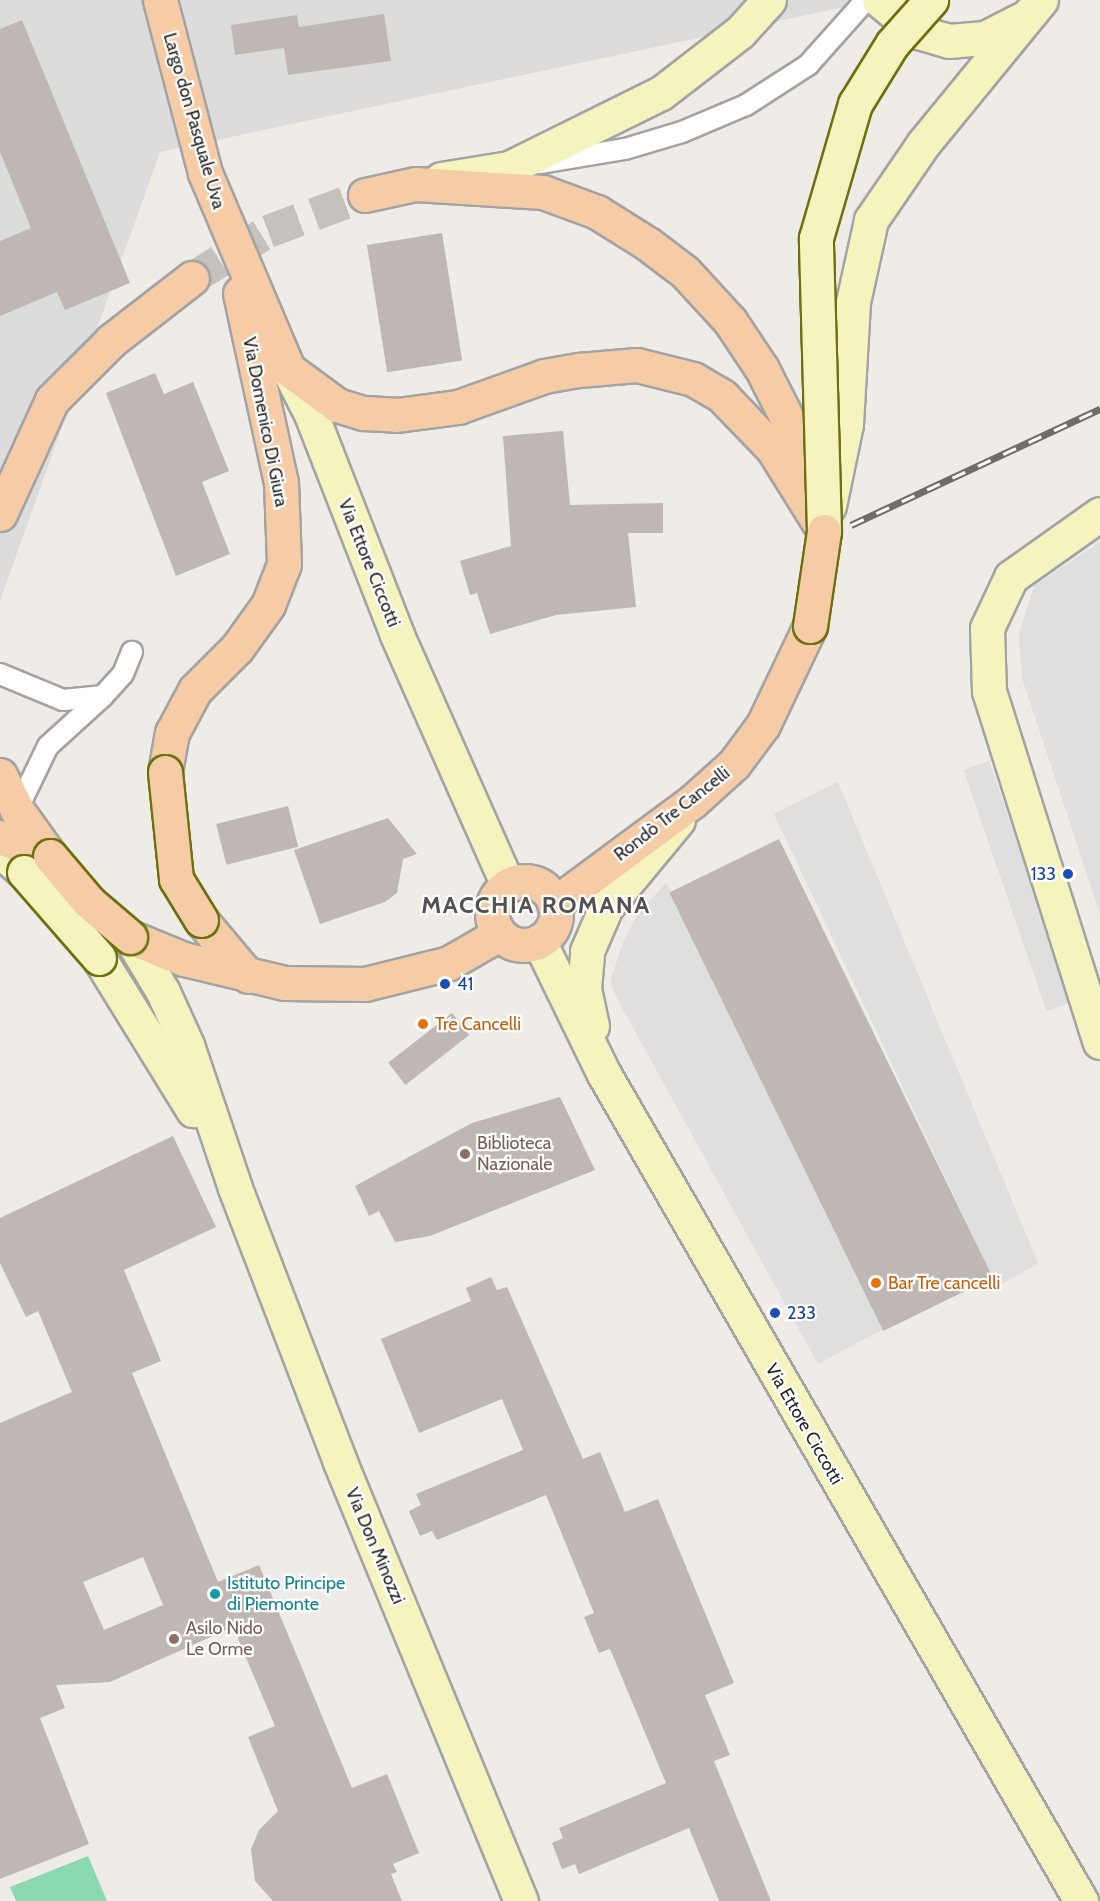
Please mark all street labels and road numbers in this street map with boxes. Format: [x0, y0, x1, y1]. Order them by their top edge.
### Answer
street label: Largo don Pasquale Uva [159, 30, 229, 212]
street label: Via Domenico Di Giura [238, 335, 292, 509]
street label: Via Ettore Ciccotti [334, 496, 404, 630]
street label: Rondò Tre Cancelli [610, 762, 734, 866]
street label: Via Ettore Ciccotti [761, 1360, 847, 1488]
street label: Via Don Minozzi [341, 1485, 409, 1607]

